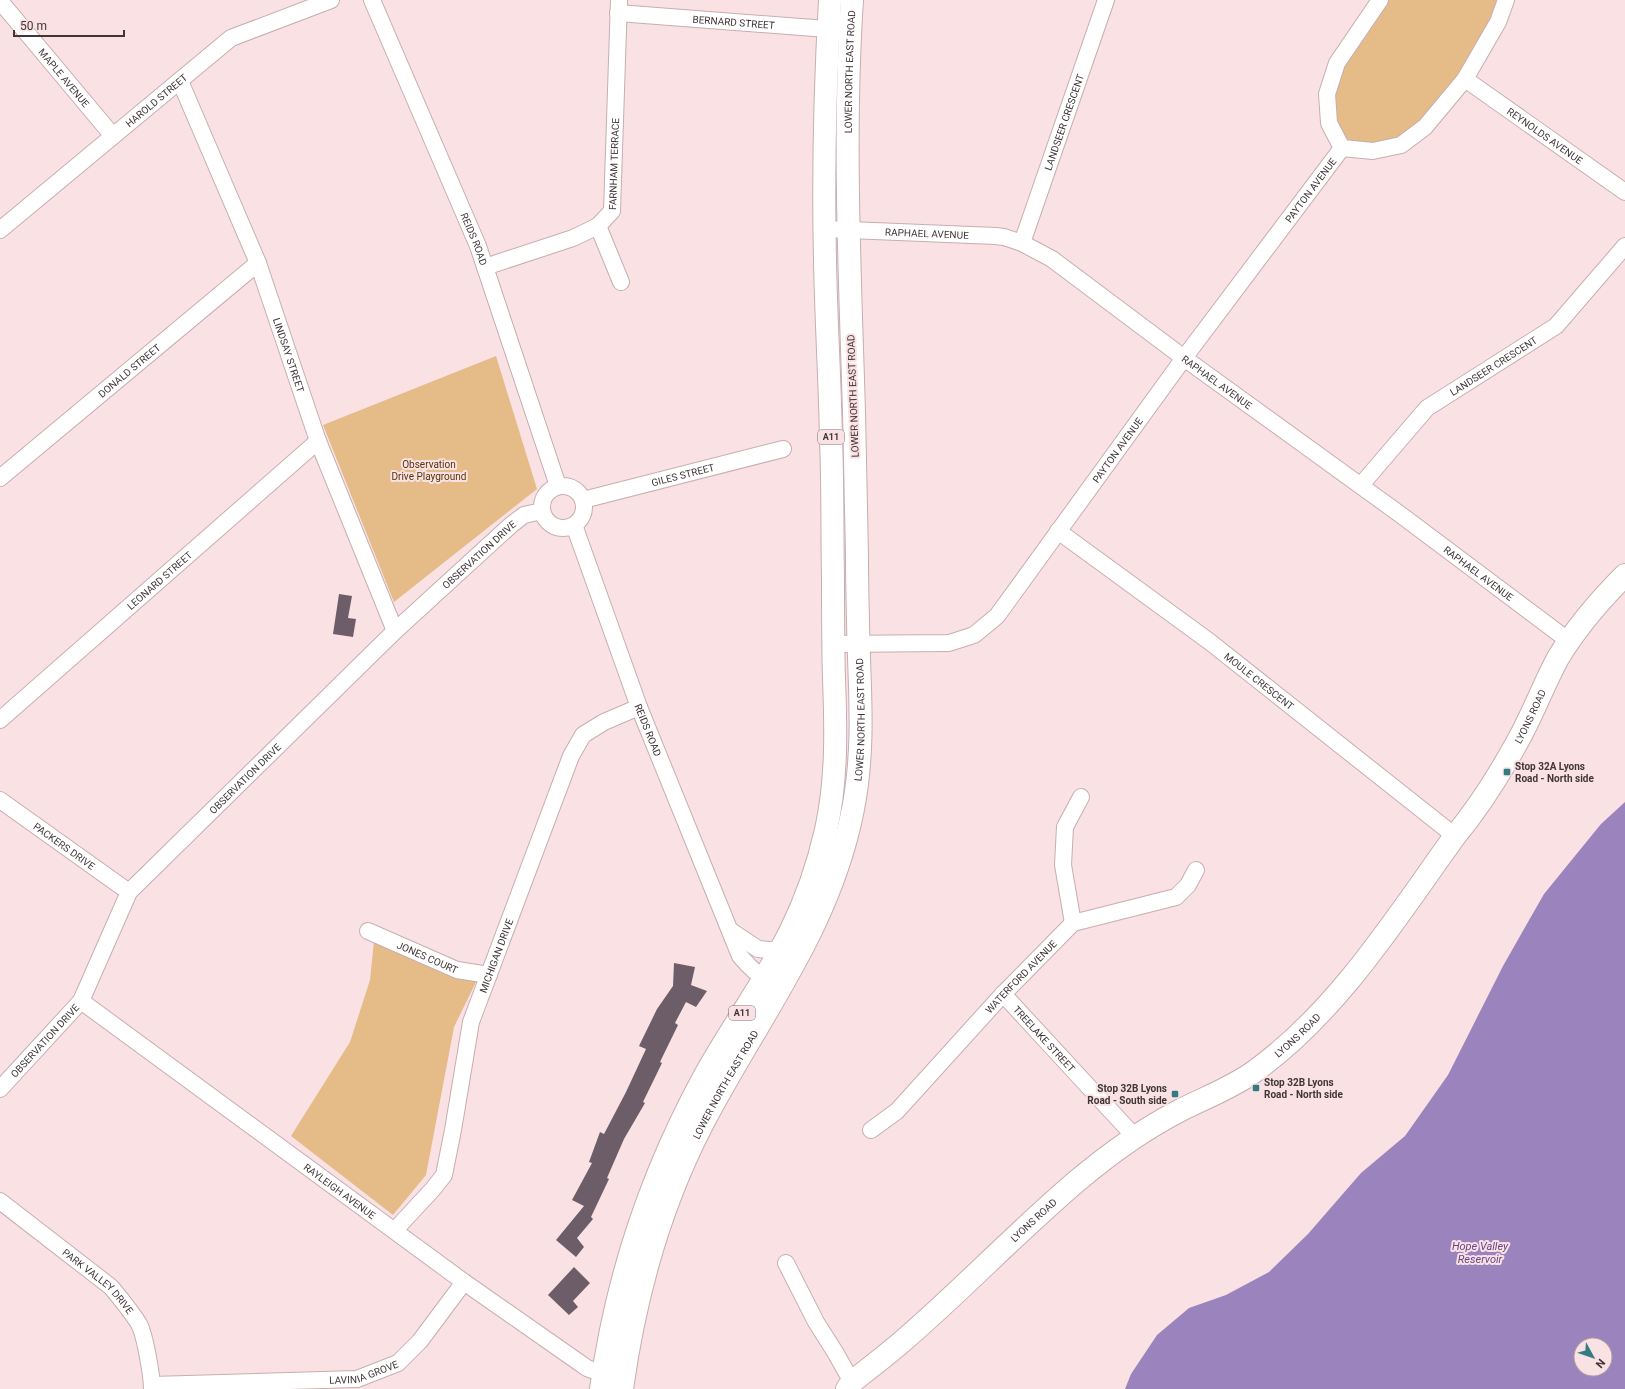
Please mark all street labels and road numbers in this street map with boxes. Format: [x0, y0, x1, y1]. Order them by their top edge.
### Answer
street label: LOWER NORTH EAST ROAD [842, 10, 857, 133]
street label: BERNARD STREET [692, 13, 775, 30]
street label: MAPLE AVENUE [37, 46, 92, 109]
street label: HAROLD STREET [123, 71, 189, 129]
street label: LANDSEER CRESCENT [1042, 72, 1086, 172]
street label: REYNOLDS AVENUE [1505, 105, 1585, 166]
street label: FARNHAM TERRACE [607, 117, 621, 210]
street label: PAYTON AVENUE [1283, 155, 1338, 224]
street label: REIDS ROAD [459, 211, 490, 267]
street label: RAPHAEL AVENUE [885, 226, 969, 240]
street label: LINDSAY STREET [271, 316, 307, 394]
street label: LOWER NORTH EAST ROAD [845, 334, 861, 458]
street label: LANDSEER CRESCENT [1448, 334, 1539, 398]
street label: DONALD STREET [96, 342, 162, 399]
street label: RAPHAEL AVENUE [1180, 353, 1255, 411]
street label: PAYTON AVENUE [1090, 415, 1145, 485]
road number: A11 [818, 430, 844, 444]
street label: GILES STREET [650, 461, 715, 488]
street label: OBSERVATION DRIVE [440, 518, 518, 591]
street label: RAPHAEL AVENUE [1442, 544, 1516, 603]
street label: LEONARD STREET [125, 549, 194, 612]
street label: MOULE CRESCENT [1222, 650, 1296, 712]
street label: LOWER NORTH EAST ROAD [852, 658, 866, 782]
street label: LYONS ROAD [1512, 688, 1547, 745]
street label: REIDS ROAD [633, 702, 664, 758]
street label: OBSERVATION DRIVE [207, 741, 283, 816]
street label: PACKERS DRIVE [32, 820, 97, 872]
street label: MICHIGAN DRIVE [477, 917, 515, 994]
street label: WATERFORD AVENUE [983, 937, 1059, 1015]
street label: JONES COURT [395, 939, 460, 975]
street label: OBSERVATION DRIVE [8, 1001, 81, 1079]
street label: TREELAKE STREET [1011, 1004, 1077, 1074]
road number: A11 [729, 1006, 755, 1020]
street label: LYONS ROAD [1272, 1011, 1322, 1059]
street label: LOWER NORTH EAST ROAD [690, 1028, 760, 1141]
street label: RAYLEIGH AVENUE [302, 1161, 378, 1221]
street label: LYONS ROAD [1008, 1196, 1059, 1244]
street label: PARK VALLEY DRIVE [61, 1246, 136, 1316]
street label: LAVINIA GROVE [329, 1358, 400, 1385]

